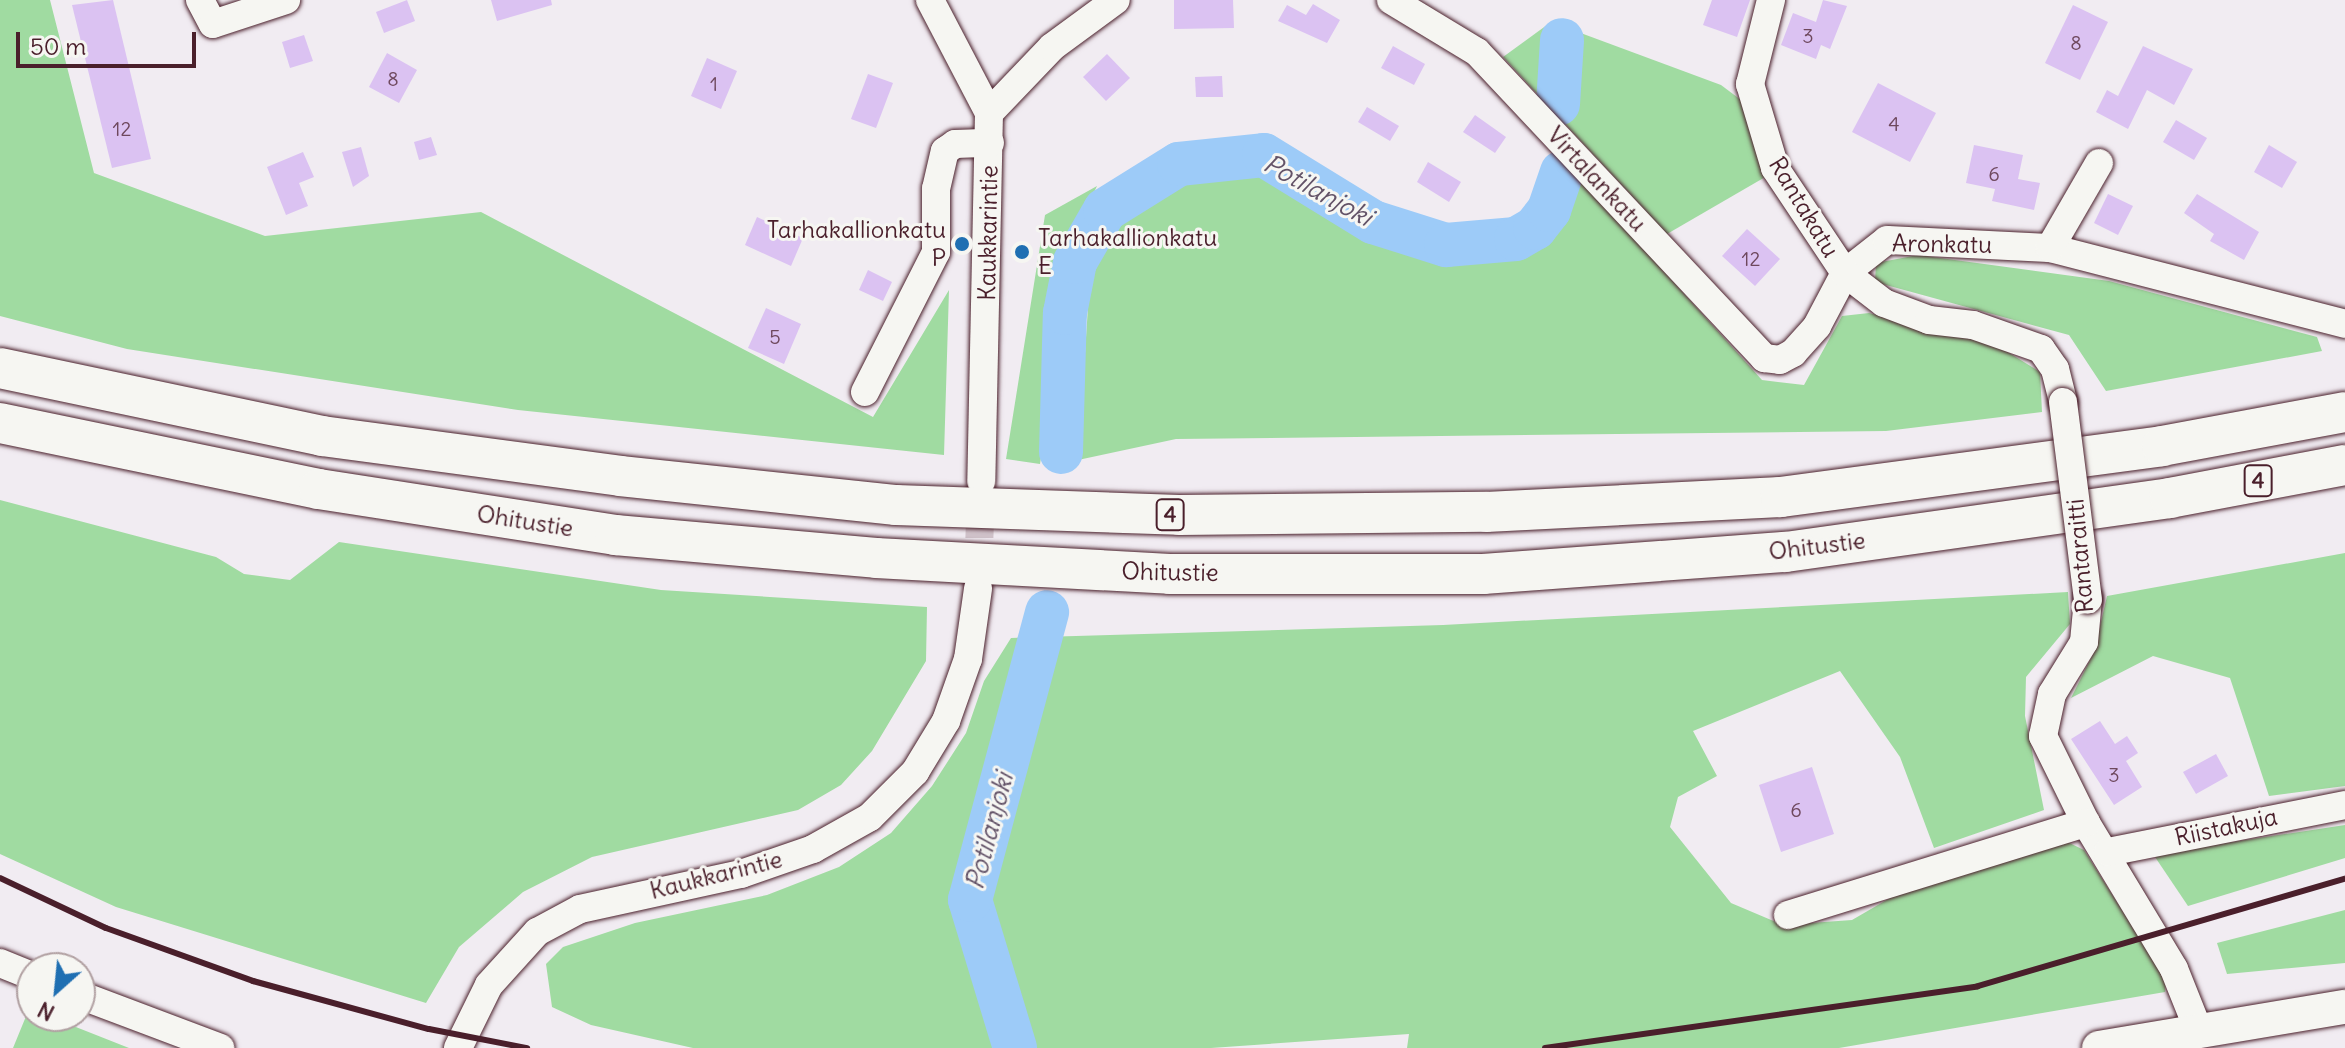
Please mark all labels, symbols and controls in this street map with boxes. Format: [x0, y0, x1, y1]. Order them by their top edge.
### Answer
scale bar [20, 16, 200, 66]
house number: 3 [1802, 23, 1814, 47]
house number: 8 [2070, 30, 2082, 54]
text: 50 m [30, 31, 86, 61]
house number: 8 [387, 66, 399, 90]
house number: 1 [710, 71, 718, 95]
house number: 4 [1888, 111, 1900, 135]
house number: 12 [113, 116, 131, 140]
street label: Virtalankatu [1541, 121, 1653, 237]
water label: Potilanjoki [1258, 147, 1378, 233]
street label: Rantakatu [1763, 151, 1845, 263]
house number: 6 [1988, 161, 2000, 185]
street label: Kaukkarintie [972, 165, 1004, 301]
place label: Tarhakallionkatu P [767, 216, 946, 272]
place label: Tarhakallionkatu E [1038, 224, 1217, 280]
street label: Aronkatu [1892, 229, 1992, 259]
marker: Tarhakallionkatu P [953, 235, 971, 253]
marker: Tarhakallionkatu E [1013, 243, 1031, 261]
house number: 12 [1742, 246, 1760, 270]
house number: 5 [769, 324, 781, 348]
road number: 4 [2242, 463, 2274, 499]
road number: 4 [1154, 497, 1186, 533]
street label: Rantaraitti [2061, 498, 2099, 614]
street label: Ohitustie [475, 499, 575, 543]
street label: Ohitustie [1767, 526, 1867, 566]
street label: Ohitustie [1121, 557, 1219, 587]
house number: 3 [2108, 762, 2120, 786]
water label: Potilanjoki [958, 769, 1020, 893]
house number: 6 [1790, 797, 1802, 821]
street label: Riistakuja [2172, 802, 2280, 852]
street label: Kaukkarintie [647, 845, 785, 905]
north arrow [16, 952, 96, 1032]
text: N [33, 996, 59, 1028]

